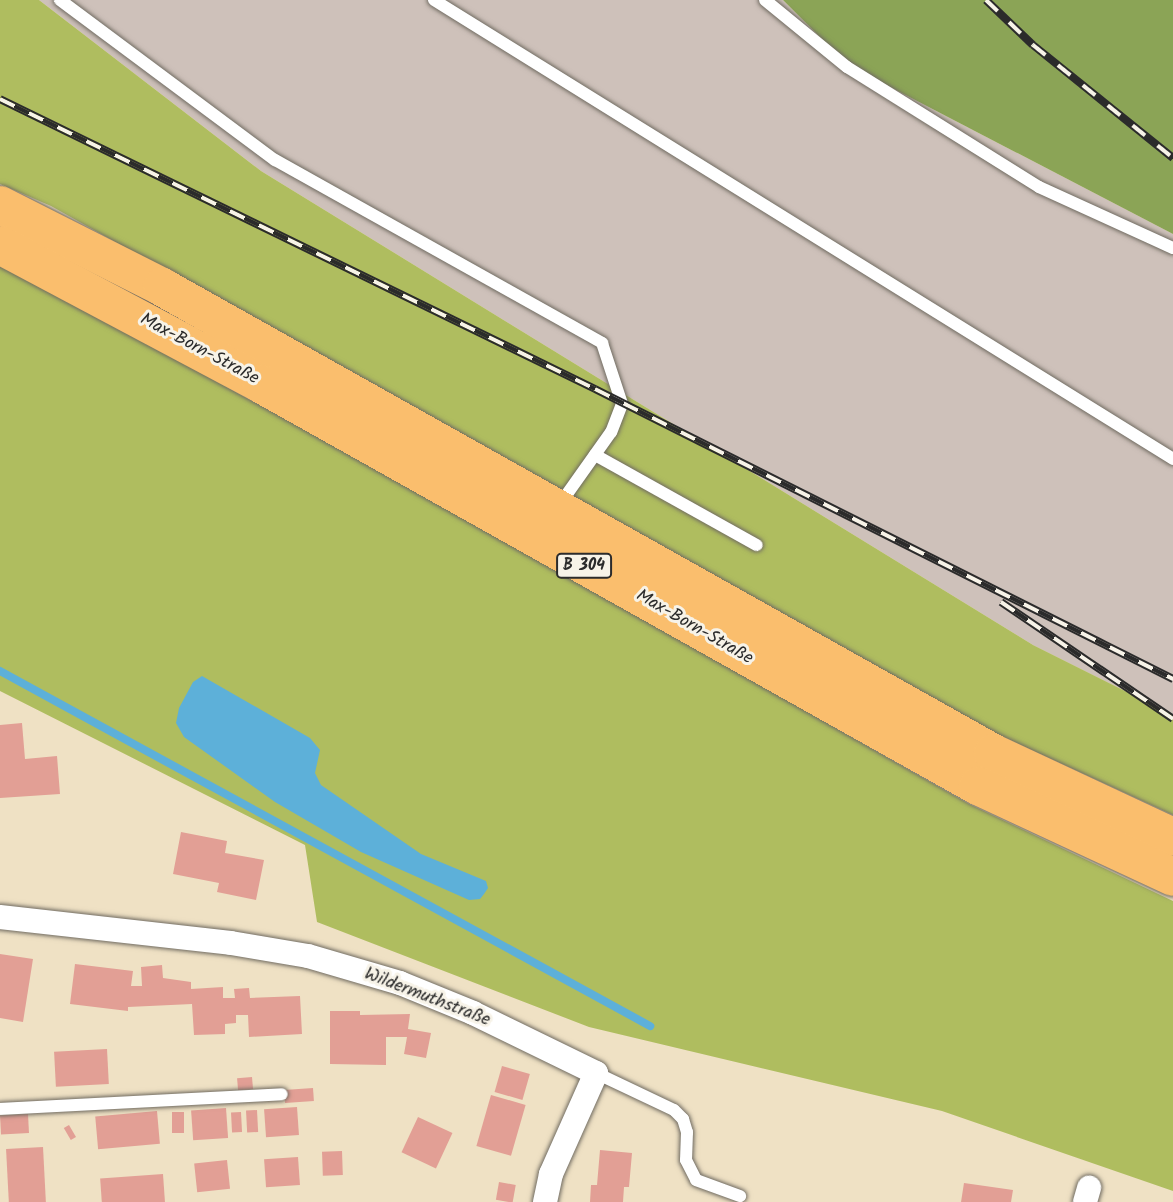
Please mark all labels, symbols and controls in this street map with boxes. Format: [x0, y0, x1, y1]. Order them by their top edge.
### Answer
street label: Max-Born-Straße [136, 310, 262, 390]
road number: B 304 [556, 554, 612, 579]
street label: Max-Born-Straße [632, 586, 756, 670]
street label: Wildermuthstraße [361, 964, 493, 1032]

